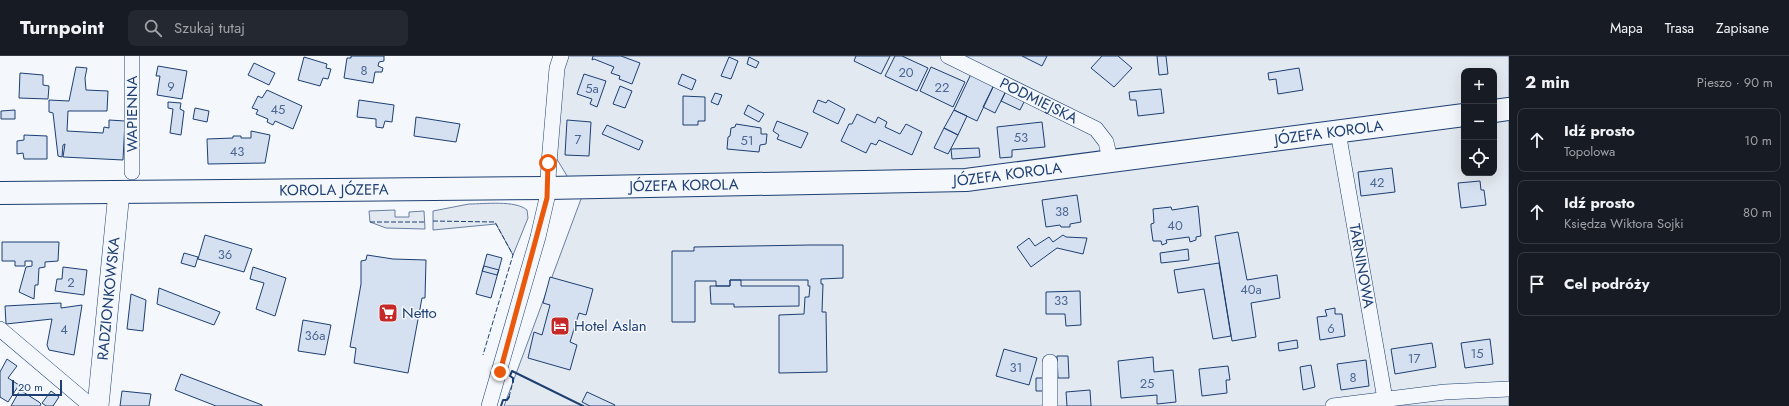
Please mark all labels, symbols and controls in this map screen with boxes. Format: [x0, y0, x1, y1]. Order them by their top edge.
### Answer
search box [128, 10, 408, 46]
text: Turnpoint [20, 14, 104, 41]
icon: search [142, 17, 164, 39]
text: Szukaj tutaj [174, 17, 245, 39]
text: Mapa [1610, 18, 1643, 38]
text: Trasa [1665, 18, 1694, 38]
text: Zapisane [1716, 18, 1769, 38]
house number: 8 [360, 61, 368, 80]
house number: 20 [898, 63, 914, 82]
map controls [1461, 68, 1497, 176]
button: + [1461, 68, 1497, 104]
text: 2 min [1525, 70, 1570, 94]
street label: PODMIEJSKA [996, 72, 1081, 129]
text: Pieszo · 90 m [1697, 73, 1773, 92]
street label: WAPIENNA [121, 76, 143, 152]
house number: 9 [167, 77, 175, 96]
house number: 22 [935, 78, 949, 97]
house number: 5a [585, 79, 599, 98]
house number: 45 [271, 100, 285, 119]
button: − [1461, 104, 1497, 140]
street label: JÓZEFA KOROLA [1271, 115, 1385, 151]
text: Idź prosto [1564, 120, 1635, 142]
house number: 53 [1014, 128, 1028, 147]
icon: ahead [1526, 129, 1548, 151]
house number: 7 [575, 130, 582, 149]
house number: 51 [740, 131, 754, 150]
text: 10 m [1744, 131, 1772, 150]
button: locate [1461, 140, 1497, 176]
house number: 43 [230, 142, 244, 161]
text: Topolowa [1564, 142, 1615, 161]
route start [539, 154, 557, 172]
street label: JÓZEFA KOROLA [951, 157, 1063, 191]
street label: JÓZEFA KOROLA [627, 173, 739, 197]
house number: 42 [1370, 173, 1384, 192]
street label: KOROLA JÓZEFA [279, 178, 389, 201]
text: Idź prosto [1564, 192, 1635, 214]
icon: ahead [1526, 201, 1548, 223]
house number: 38 [1055, 202, 1069, 221]
text: 80 m [1743, 203, 1772, 222]
text: Księdza Wiktora Sojki [1564, 214, 1684, 233]
house number: 40 [1167, 216, 1183, 235]
street label: TARNINOWA [1343, 222, 1380, 310]
street label: RADZIONKOWSKA [92, 236, 126, 361]
house number: 36 [218, 245, 232, 264]
house number: 2 [67, 273, 75, 292]
icon: arrive [1526, 273, 1548, 295]
text: Cel podróży [1564, 273, 1649, 295]
house number: 40a [1240, 280, 1262, 299]
house number: 33 [1054, 291, 1068, 310]
supermarket icon: Netto [377, 302, 399, 324]
place label: Netto [402, 302, 437, 324]
hotel icon: Hotel Aslan [549, 315, 571, 337]
place label: Hotel Aslan [574, 315, 647, 337]
house number: 6 [1327, 319, 1335, 338]
house number: 4 [60, 320, 68, 339]
house number: 36a [305, 326, 325, 345]
house number: 15 [1470, 344, 1484, 363]
house number: 17 [1408, 349, 1421, 368]
house number: 31 [1010, 358, 1022, 377]
route end [491, 363, 509, 381]
house number: 8 [1349, 368, 1357, 387]
house number: 25 [1140, 374, 1154, 393]
scale bar [12, 378, 62, 397]
text: 20 m [18, 379, 43, 395]

